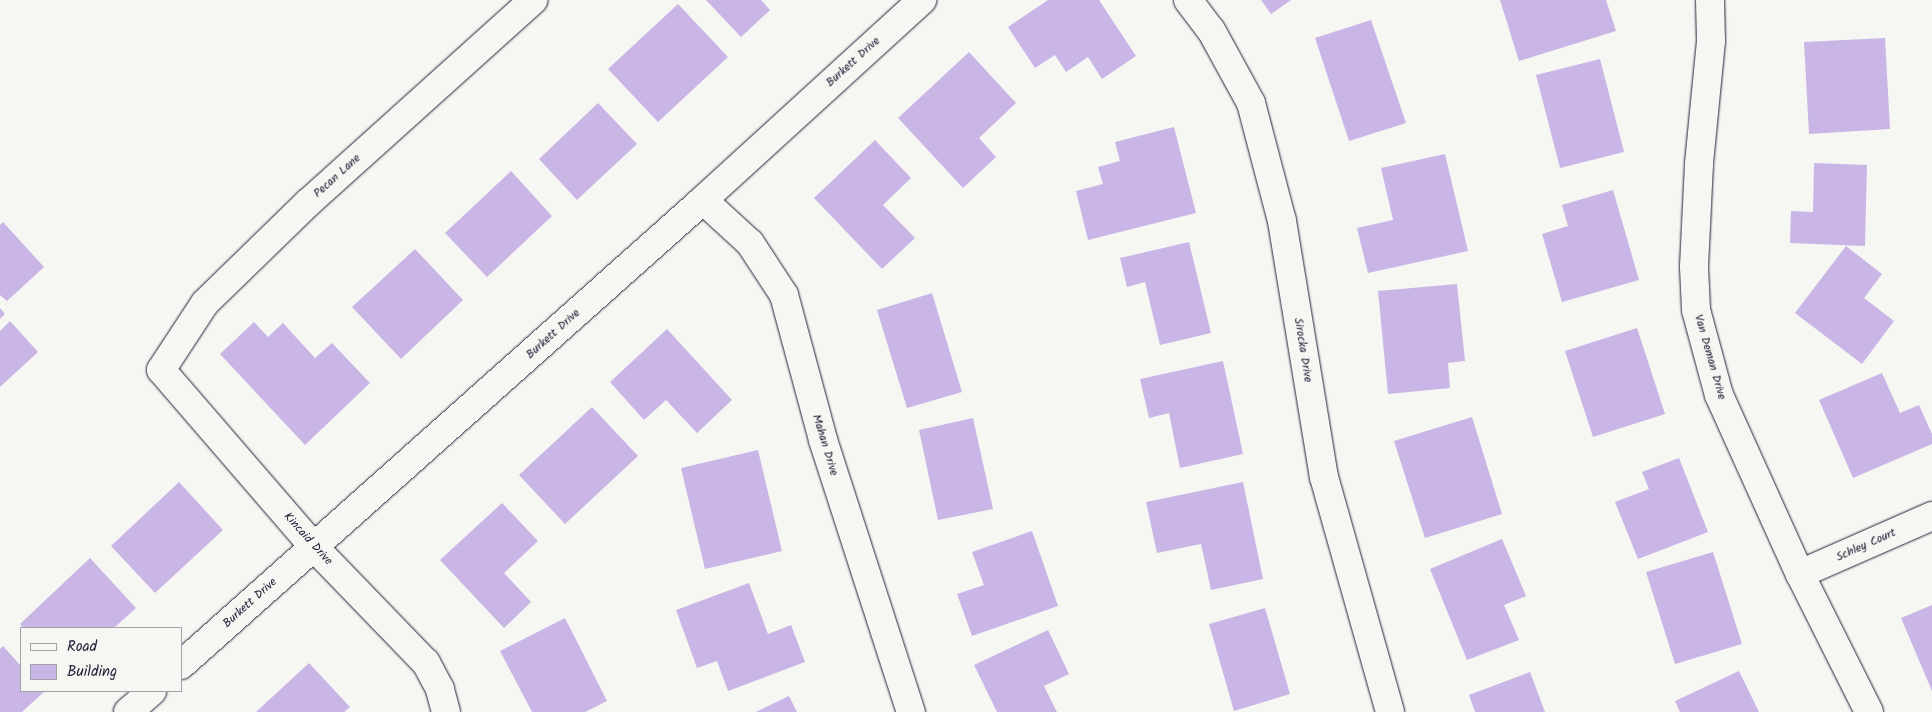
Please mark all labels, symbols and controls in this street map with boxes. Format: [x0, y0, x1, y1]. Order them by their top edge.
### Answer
street label: Burkett Drive [823, 34, 883, 90]
street label: Pecan Lane [311, 151, 363, 201]
street label: Burkett Drive [523, 306, 583, 362]
street label: Van Deman Drive [1691, 313, 1729, 401]
street label: Sirocka Drive [1291, 317, 1315, 383]
street label: Mahan Drive [809, 413, 841, 477]
street label: Kincaid Drive [281, 510, 335, 568]
street label: Schley Court [1834, 525, 1898, 565]
street label: Burkett Drive [220, 575, 280, 631]
legend [20, 627, 182, 692]
text: Road [67, 635, 97, 659]
text: Building [67, 660, 117, 684]

